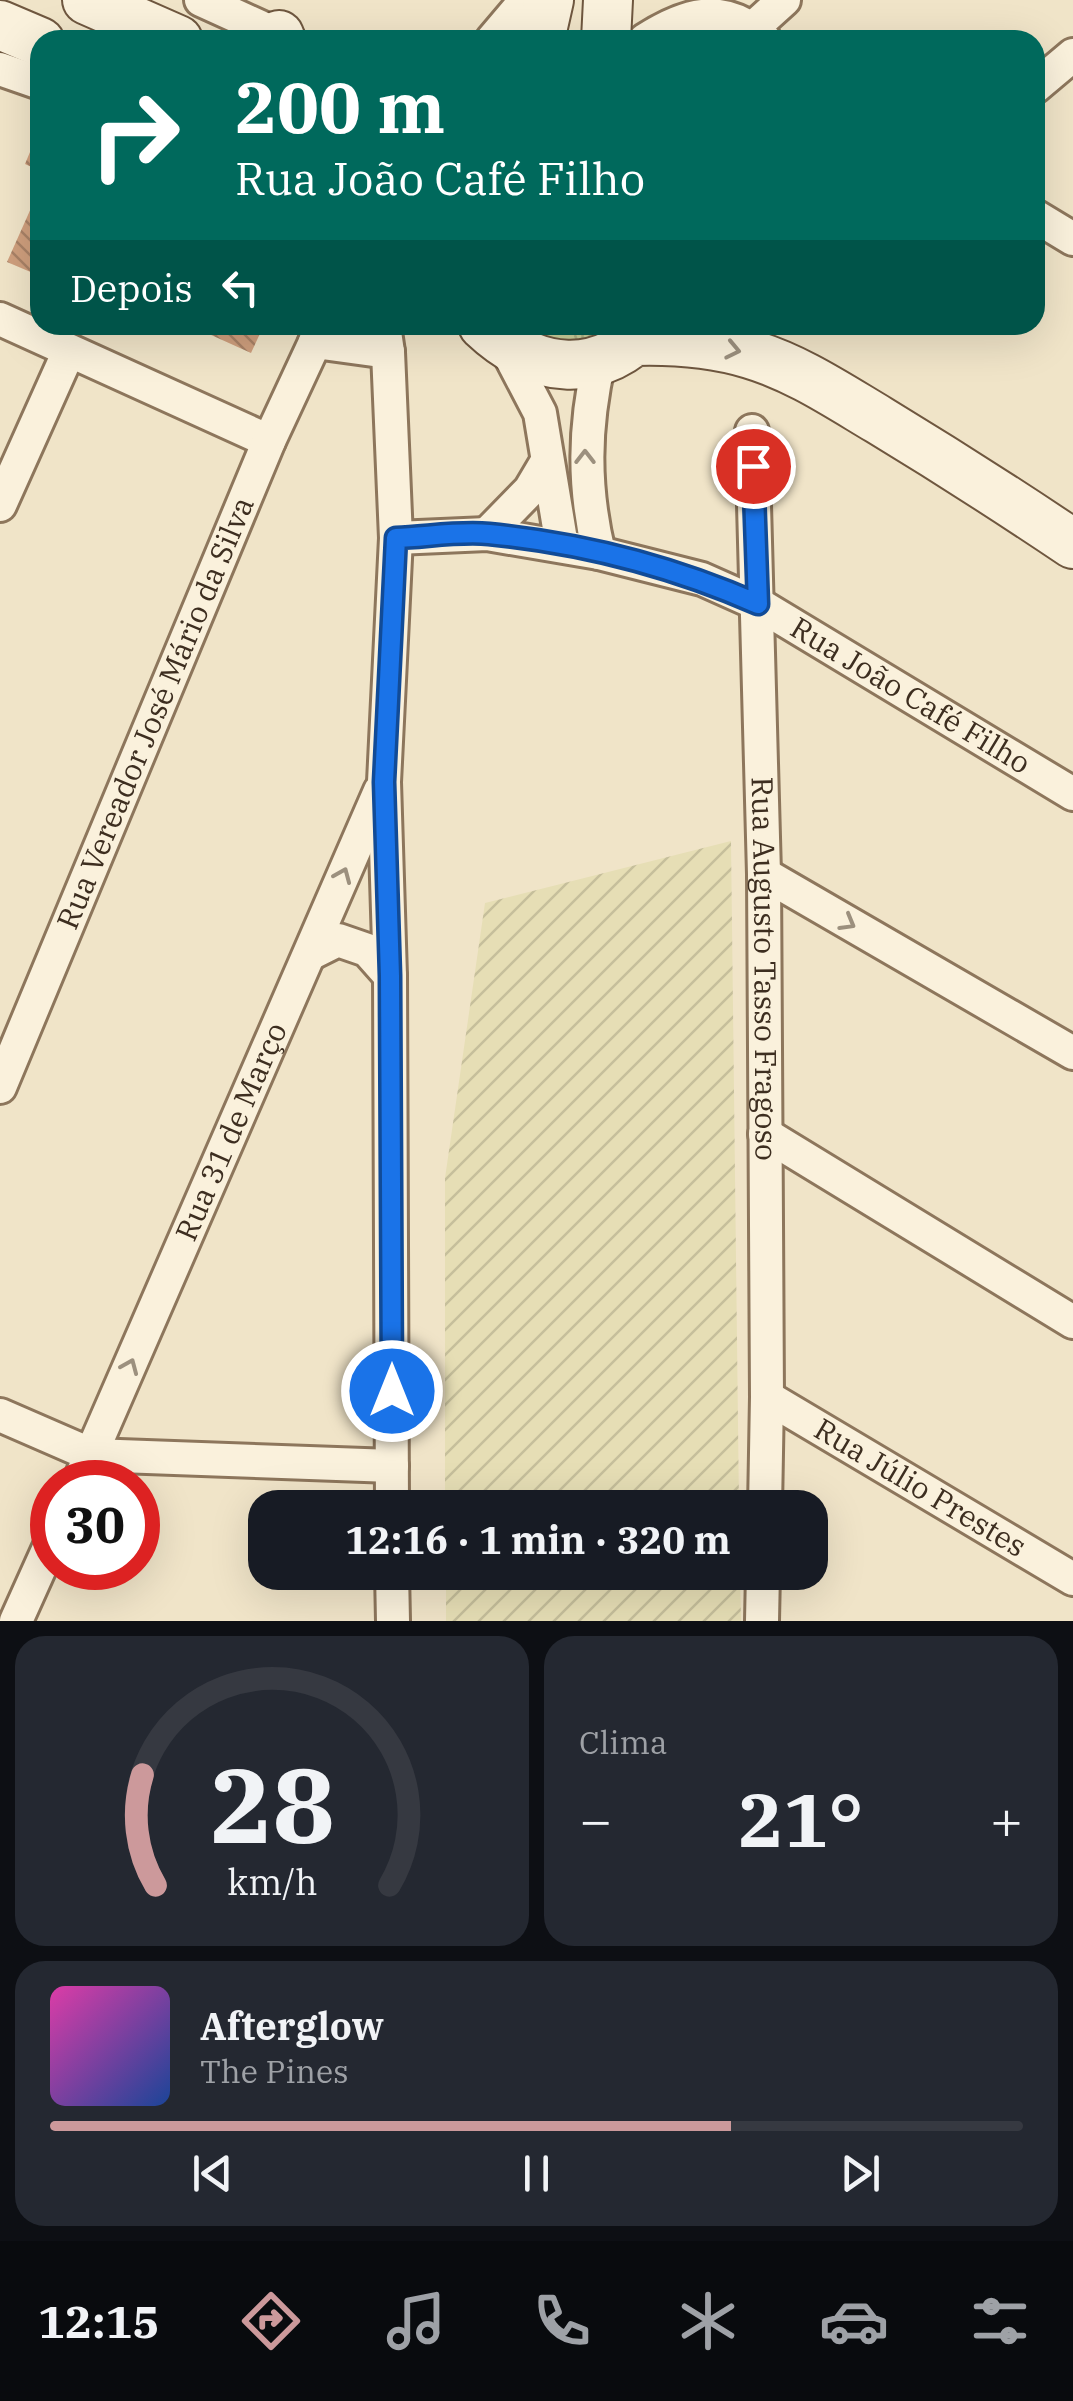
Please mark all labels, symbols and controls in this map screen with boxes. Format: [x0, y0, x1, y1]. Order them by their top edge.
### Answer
text: 200 m [235, 61, 445, 152]
icon: right [70, 70, 200, 200]
text: Rua João Café Filho [235, 149, 645, 207]
icon: left [213, 260, 268, 315]
text: Depois [70, 263, 193, 312]
one-way arrow [724, 339, 741, 360]
pin [711, 424, 796, 509]
icon: arrive [726, 439, 781, 494]
one-way arrow [575, 448, 596, 464]
street label: Rua Vereador José Mário da Silva [47, 490, 262, 935]
street label: Rua João Café Filho [784, 607, 1038, 782]
street label: Rua Augusto Tasso Fragoso [743, 776, 787, 1161]
one-way arrow [332, 867, 352, 885]
one-way arrow [837, 911, 855, 930]
street label: Rua 31 de Março [166, 1016, 295, 1246]
position arrow [340, 1339, 444, 1443]
one-way arrow [119, 1358, 139, 1376]
street label: Rua Júlio Prestes [808, 1409, 1034, 1565]
speed limit sign: 30 [30, 1460, 160, 1590]
text: 12:16 · 1 min · 320 m [345, 1515, 731, 1564]
text: Clima [579, 1721, 667, 1763]
text: 28 [210, 1736, 334, 1872]
text: 21° [738, 1770, 864, 1868]
text: − [579, 1784, 612, 1855]
text: + [990, 1784, 1023, 1855]
text: km/h [227, 1858, 317, 1905]
text: Afterglow [200, 2001, 384, 2050]
text: The Pines [200, 2050, 349, 2092]
icon: previous [185, 2146, 240, 2201]
icon: pause [509, 2146, 564, 2201]
icon: next [833, 2146, 888, 2201]
icon: directions [236, 2286, 306, 2356]
icon: music [381, 2286, 451, 2356]
icon: phone [527, 2286, 597, 2356]
icon: climate [673, 2286, 743, 2356]
icon: car [819, 2286, 889, 2356]
icon: filters [965, 2286, 1035, 2356]
text: 12:15 [38, 2292, 160, 2350]

